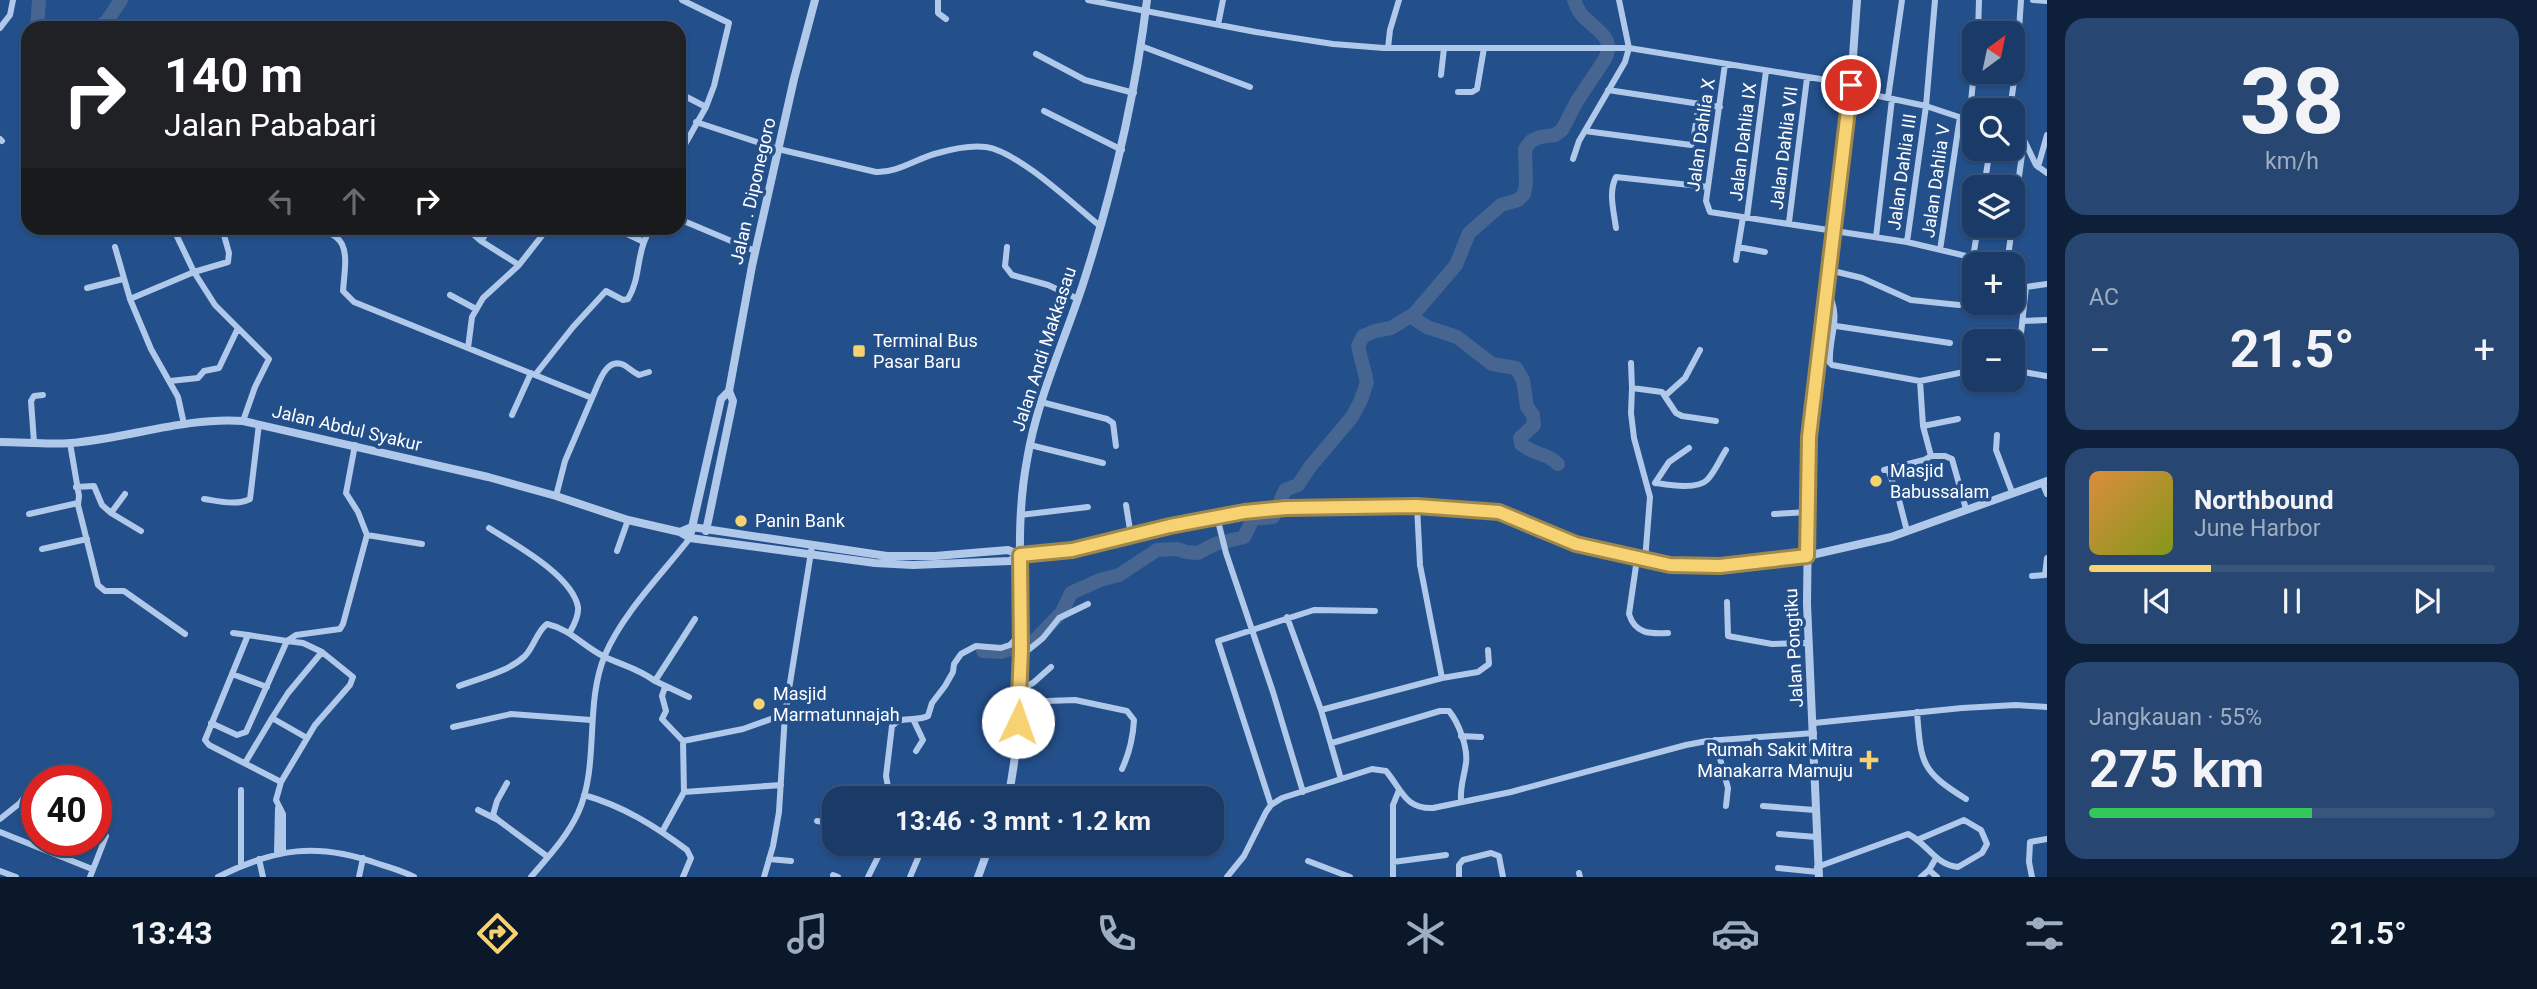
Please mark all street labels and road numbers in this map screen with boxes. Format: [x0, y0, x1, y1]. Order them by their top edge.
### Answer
street label: Jalan Dahlia X [1682, 77, 1719, 193]
street label: Jalan Dahlia IX [1725, 82, 1760, 202]
street label: Jalan Dahlia VII [1766, 85, 1801, 211]
street label: Jalan Dahlia III [1883, 112, 1920, 232]
street label: Jalan . Diponegoro [725, 115, 780, 266]
street label: Jalan Dahlia V [1917, 122, 1954, 239]
street label: Jalan Andi Makkasau [1007, 264, 1080, 434]
street label: Jalan Abdul Syakur [270, 400, 424, 455]
street label: Jalan Pongtiku [1780, 588, 1807, 708]

